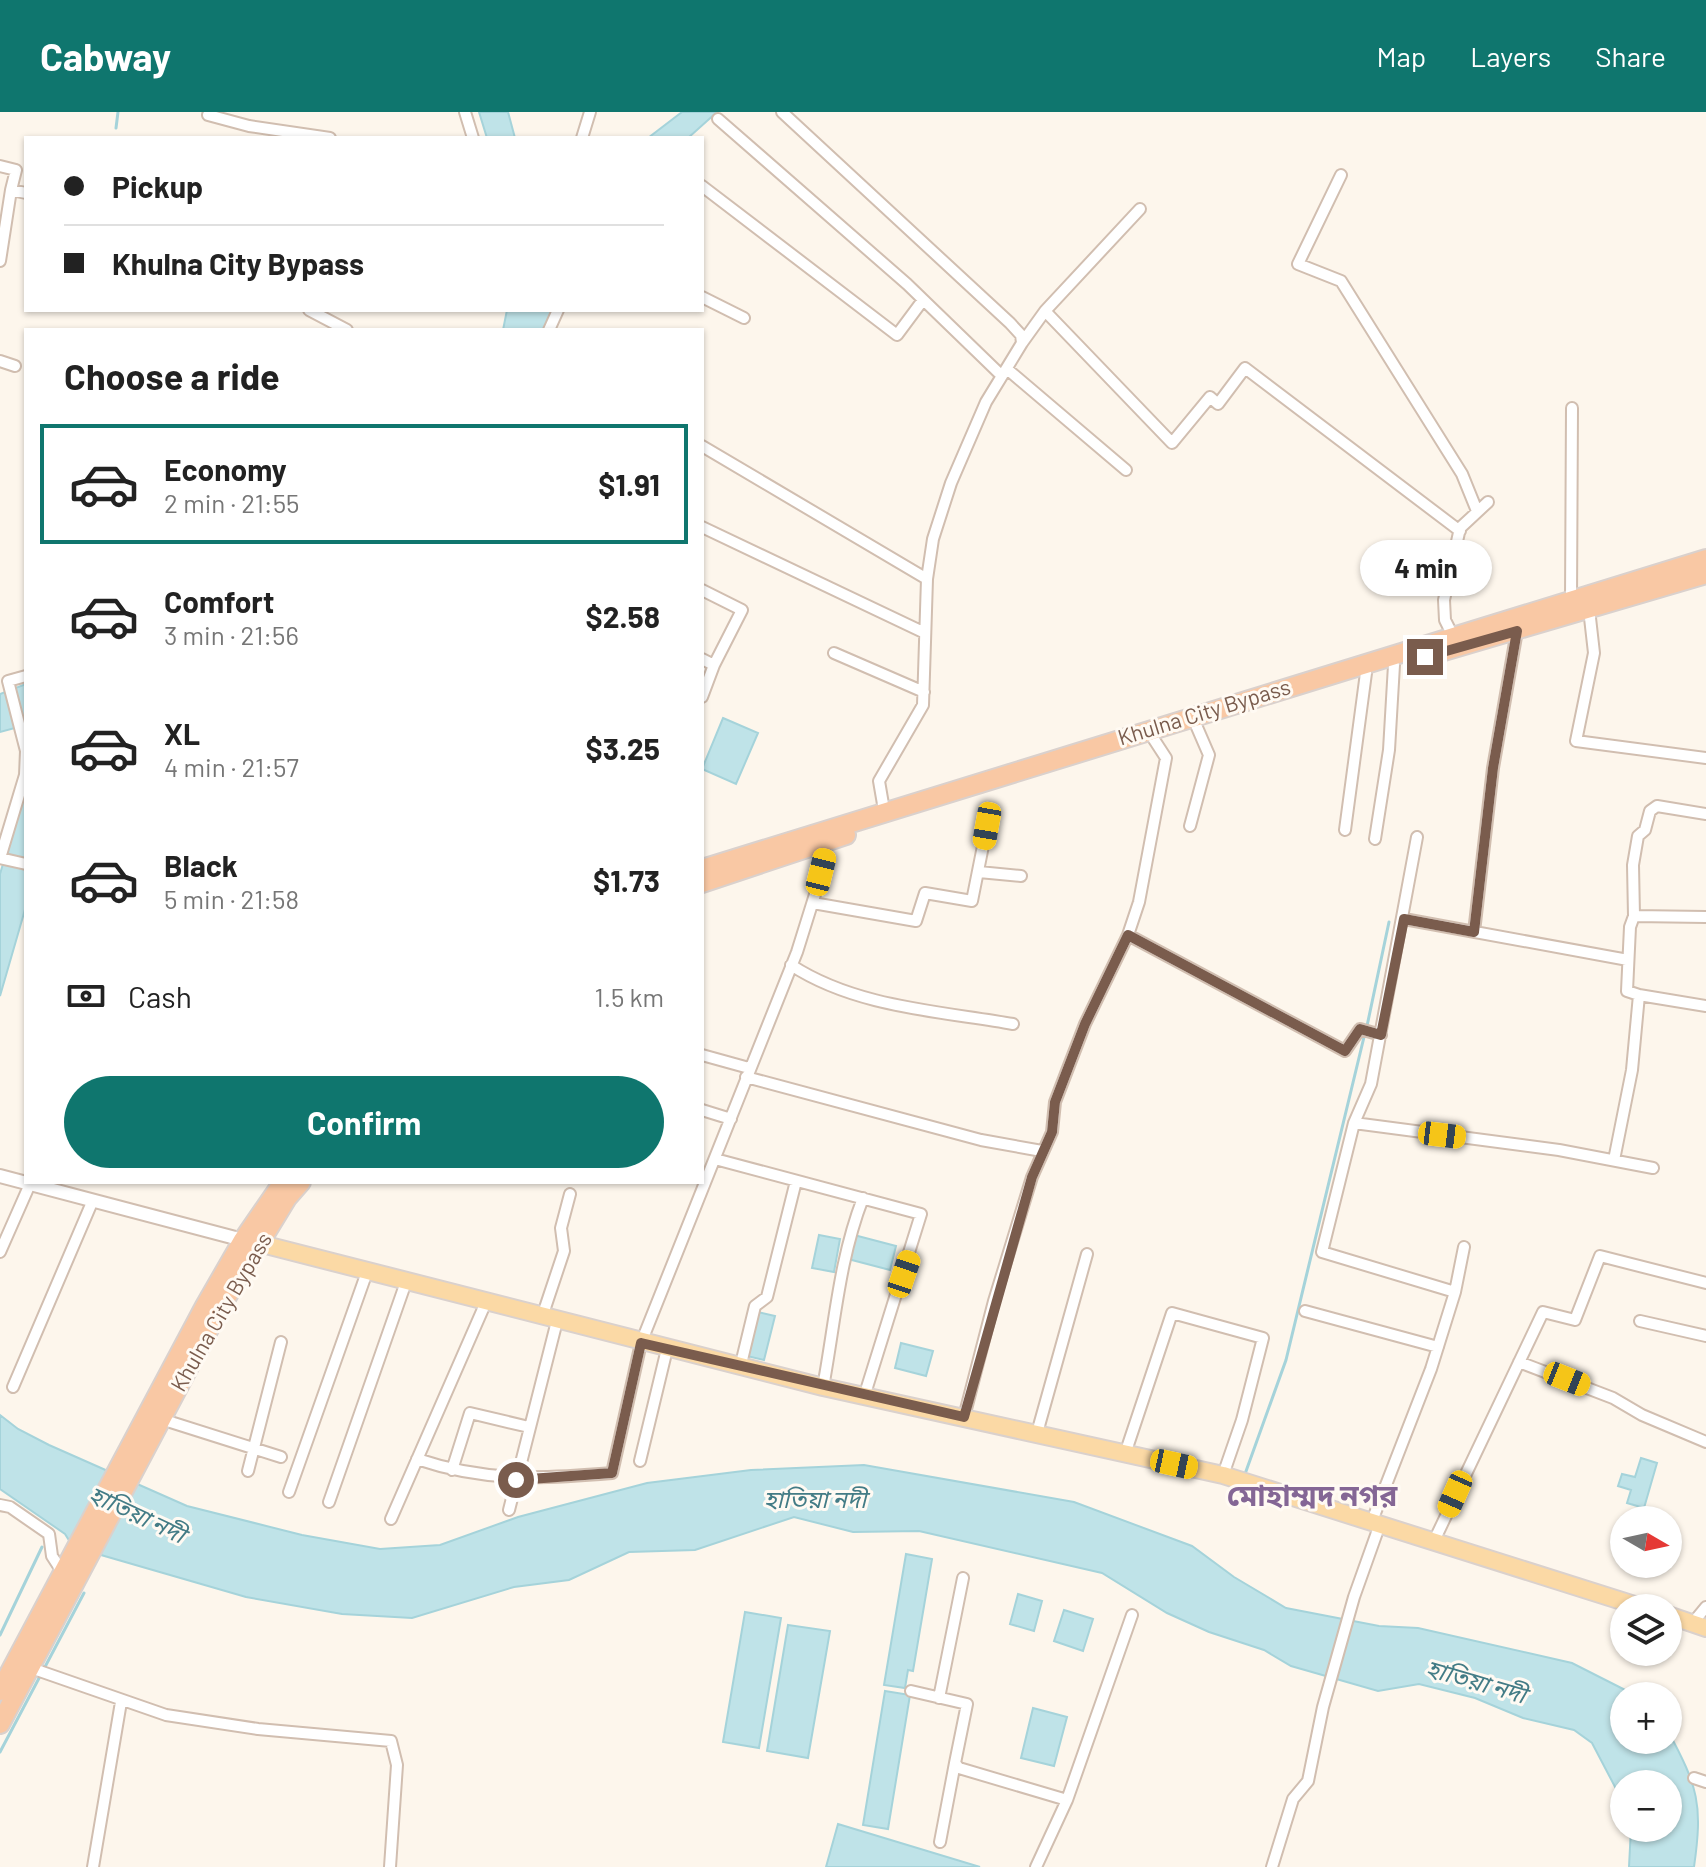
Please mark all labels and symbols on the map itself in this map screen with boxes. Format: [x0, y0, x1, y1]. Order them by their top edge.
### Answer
callout: 4 min [1359, 541, 1491, 597]
route end [1407, 639, 1443, 675]
street label: Khulna City Bypass [1114, 672, 1293, 750]
car [971, 800, 1003, 852]
car [804, 846, 838, 898]
car [1417, 1120, 1467, 1150]
street label: Khulna City Bypass [164, 1227, 276, 1396]
car [885, 1247, 923, 1301]
car [1540, 1359, 1594, 1399]
car [1148, 1447, 1200, 1481]
route start [498, 1462, 534, 1498]
car [1434, 1467, 1476, 1521]
district label: মোহাম্মদ নগর [1227, 1476, 1398, 1512]
water label: হাতিয়া নদী [85, 1479, 194, 1550]
water label: হাতিয়া নদী [764, 1484, 871, 1513]
north arrow [1610, 1506, 1682, 1578]
water label: হাতিয়া নদী [1423, 1652, 1534, 1710]

